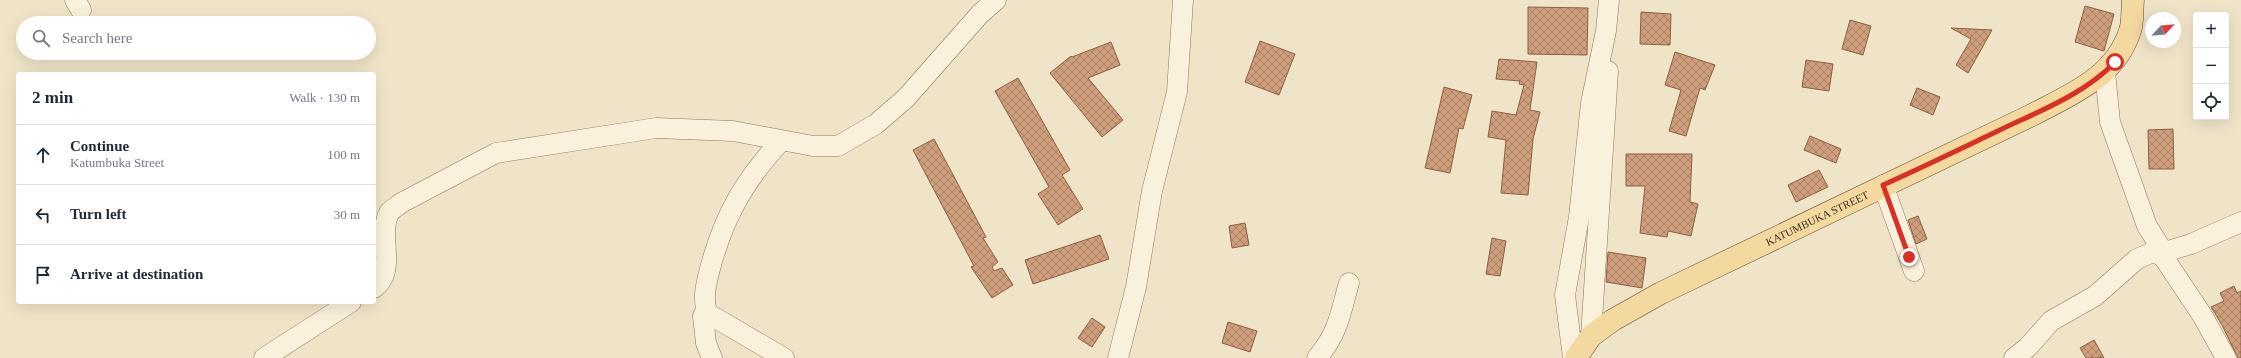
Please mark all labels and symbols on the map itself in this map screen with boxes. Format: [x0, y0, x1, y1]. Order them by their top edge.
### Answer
north arrow [2145, 12, 2181, 48]
route start [2106, 53, 2124, 71]
street label: KATUMBUKA STREET [1764, 188, 1871, 248]
route end [1900, 248, 1918, 266]

